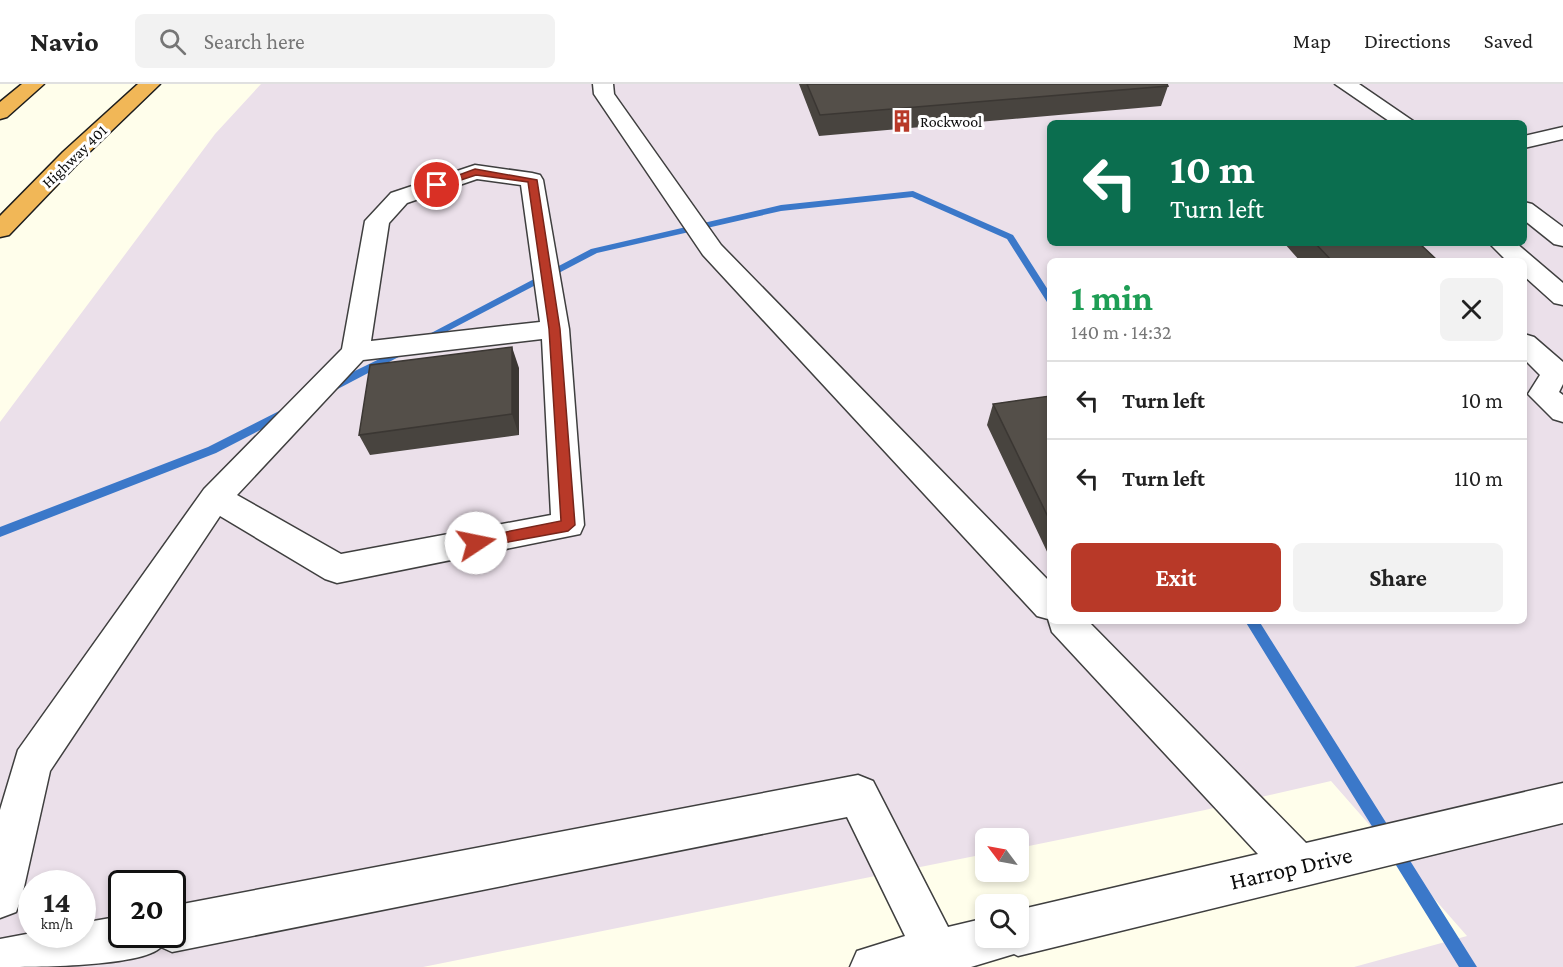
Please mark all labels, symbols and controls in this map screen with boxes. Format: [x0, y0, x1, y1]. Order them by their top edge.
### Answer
search box [135, 14, 555, 68]
icon: search [156, 25, 189, 58]
text: Navio [30, 26, 99, 57]
text: Search here [204, 29, 305, 54]
text: Map [1293, 29, 1331, 53]
text: Directions [1364, 29, 1451, 53]
text: Saved [1484, 29, 1533, 53]
building icon: Rockwool [889, 108, 915, 134]
place label: Rockwool [920, 113, 982, 130]
street label: Highway 401 [39, 121, 111, 192]
icon: left [1071, 144, 1149, 222]
text: 10 m [1170, 145, 1255, 192]
pin [411, 159, 462, 210]
icon: arrive [420, 168, 453, 201]
text: Turn left [1170, 194, 1264, 224]
text: 1 min [1071, 278, 1153, 318]
button: close [1440, 278, 1503, 341]
text: 140 m · 14:32 [1071, 321, 1172, 343]
icon: left [1071, 384, 1104, 417]
text: Turn left [1122, 388, 1205, 413]
text: 10 m [1461, 388, 1503, 413]
icon: left [1071, 462, 1104, 495]
text: Turn left [1122, 466, 1205, 491]
text: 110 m [1454, 466, 1503, 491]
position arrow [444, 511, 508, 575]
button: Exit [1071, 543, 1281, 612]
button: Share [1293, 543, 1503, 612]
north arrow [975, 828, 1029, 882]
map controls [975, 828, 1029, 948]
street label: Harrop Drive [1227, 840, 1355, 895]
speed limit sign: 20 [108, 870, 186, 948]
text: 14 [43, 885, 71, 918]
button: search [975, 894, 1029, 948]
text: km/h [41, 916, 73, 932]

